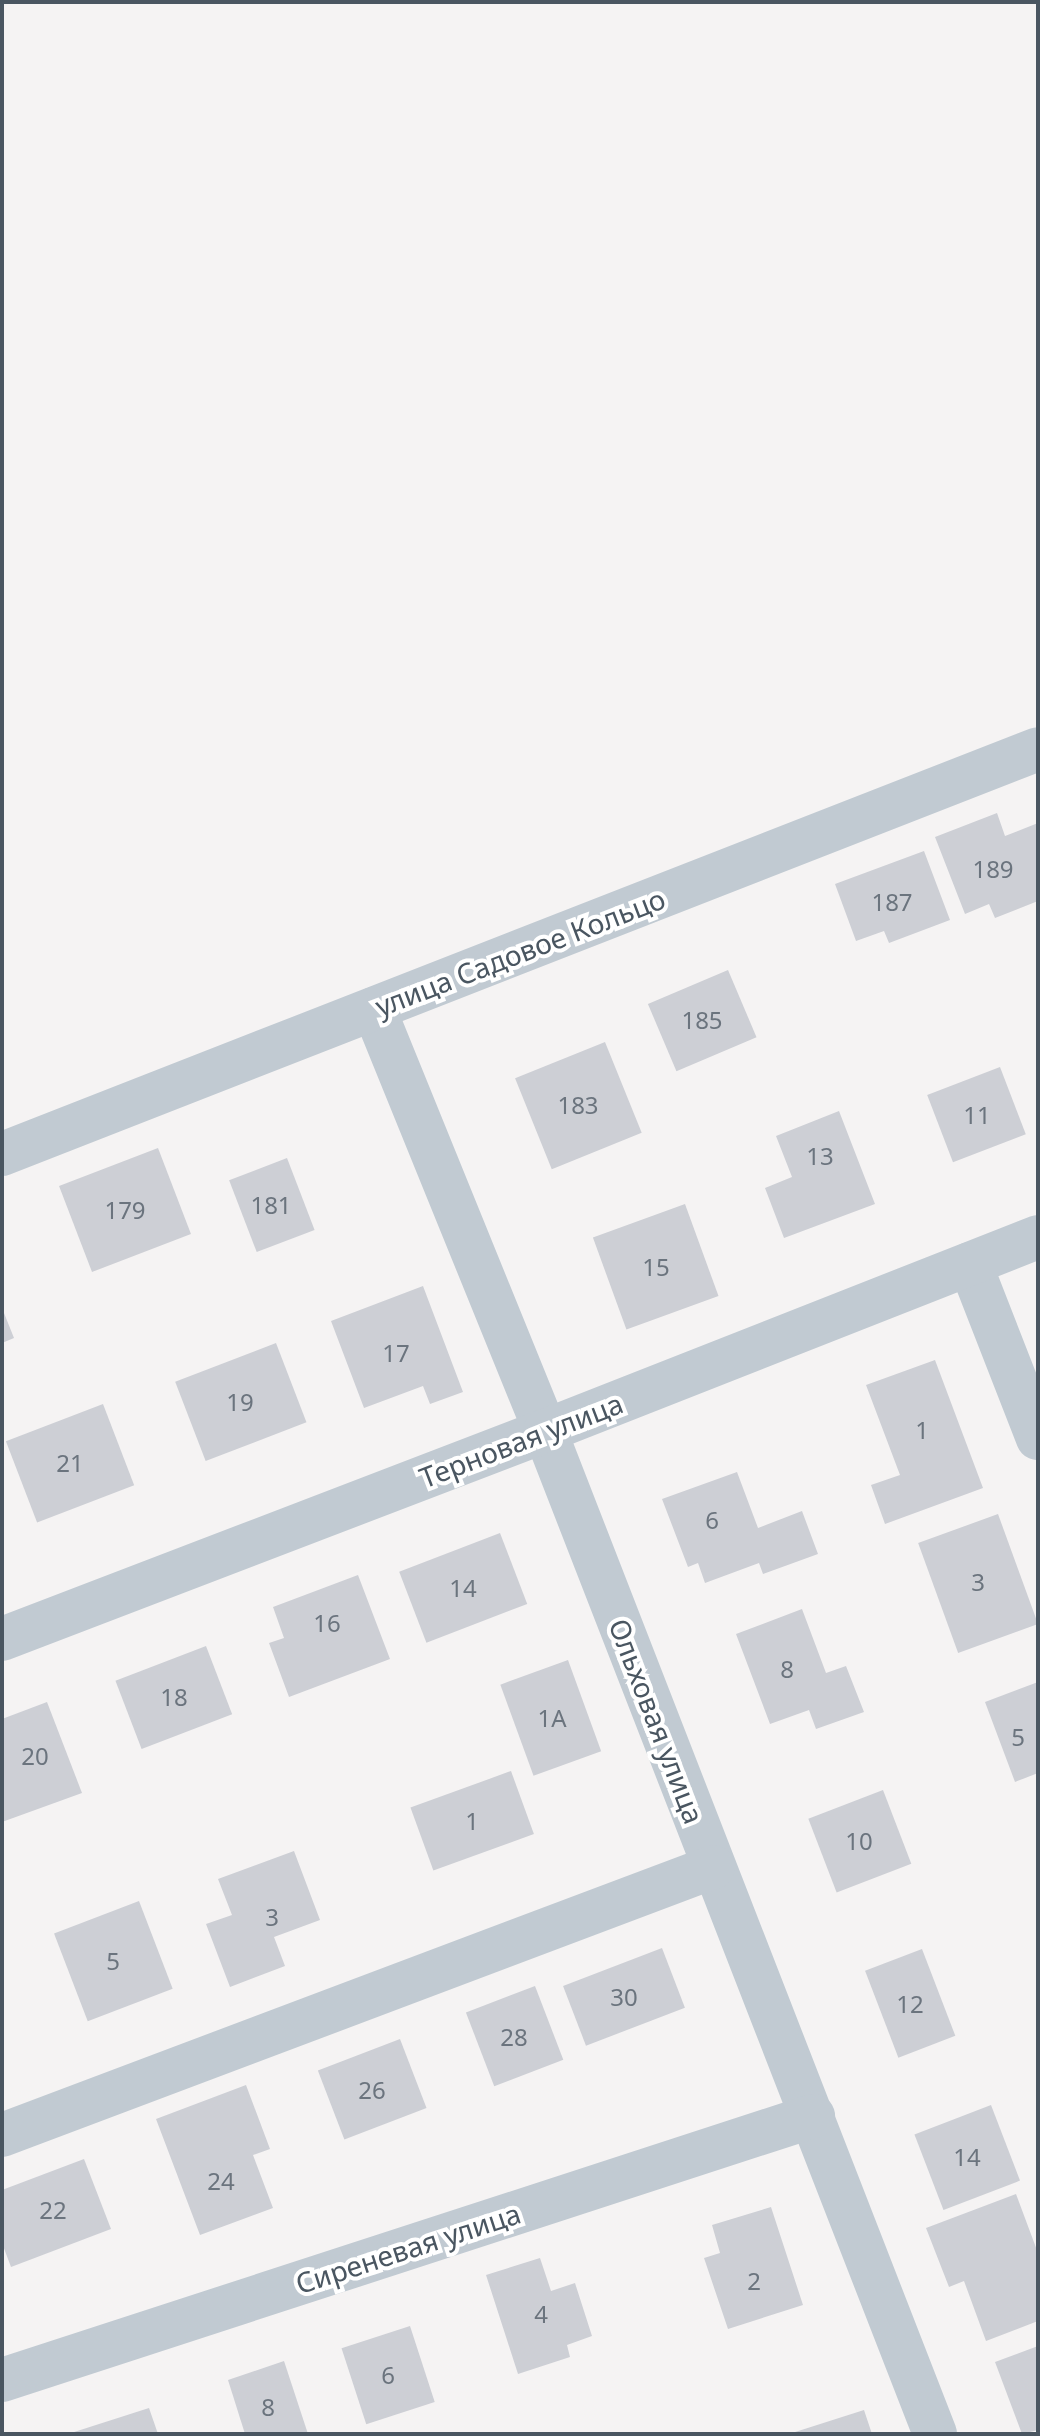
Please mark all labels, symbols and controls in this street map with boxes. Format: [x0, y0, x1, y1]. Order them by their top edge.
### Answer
house number: 189 [972, 855, 1014, 883]
street label: улица Садовое Кольцо [370, 881, 670, 1023]
house number: 187 [871, 888, 913, 916]
house number: 185 [681, 1006, 723, 1034]
house number: 183 [557, 1091, 599, 1119]
house number: 11 [963, 1101, 991, 1129]
house number: 13 [806, 1142, 834, 1170]
house number: 181 [250, 1191, 292, 1219]
house number: 179 [104, 1196, 146, 1224]
house number: 15 [642, 1253, 670, 1281]
house number: 17 [382, 1339, 410, 1367]
street label: Терновая улица [415, 1386, 627, 1494]
house number: 19 [226, 1388, 254, 1416]
house number: 1 [915, 1416, 929, 1444]
house number: 21 [56, 1449, 84, 1477]
house number: 6 [705, 1506, 719, 1534]
house number: 3 [971, 1568, 985, 1596]
house number: 14 [449, 1574, 477, 1602]
house number: 16 [313, 1609, 341, 1637]
street label: Ольховая улица [602, 1614, 712, 1828]
house number: 8 [780, 1655, 794, 1683]
house number: 18 [160, 1683, 188, 1711]
house number: 1А [537, 1704, 567, 1732]
house number: 5 [1011, 1723, 1025, 1751]
house number: 20 [21, 1742, 49, 1770]
house number: 1 [465, 1807, 479, 1835]
house number: 10 [845, 1827, 873, 1855]
house number: 3 [265, 1903, 279, 1931]
house number: 5 [106, 1947, 120, 1975]
house number: 30 [610, 1983, 638, 2011]
house number: 12 [896, 1990, 924, 2018]
house number: 28 [500, 2023, 528, 2051]
house number: 26 [358, 2076, 386, 2104]
house number: 14 [953, 2143, 981, 2171]
house number: 24 [207, 2167, 235, 2195]
house number: 22 [39, 2196, 67, 2224]
street label: Сиреневая улица [291, 2196, 525, 2300]
house number: 2 [747, 2267, 761, 2295]
house number: 4 [534, 2300, 548, 2328]
house number: 6 [381, 2361, 395, 2389]
house number: 8 [261, 2393, 275, 2421]

